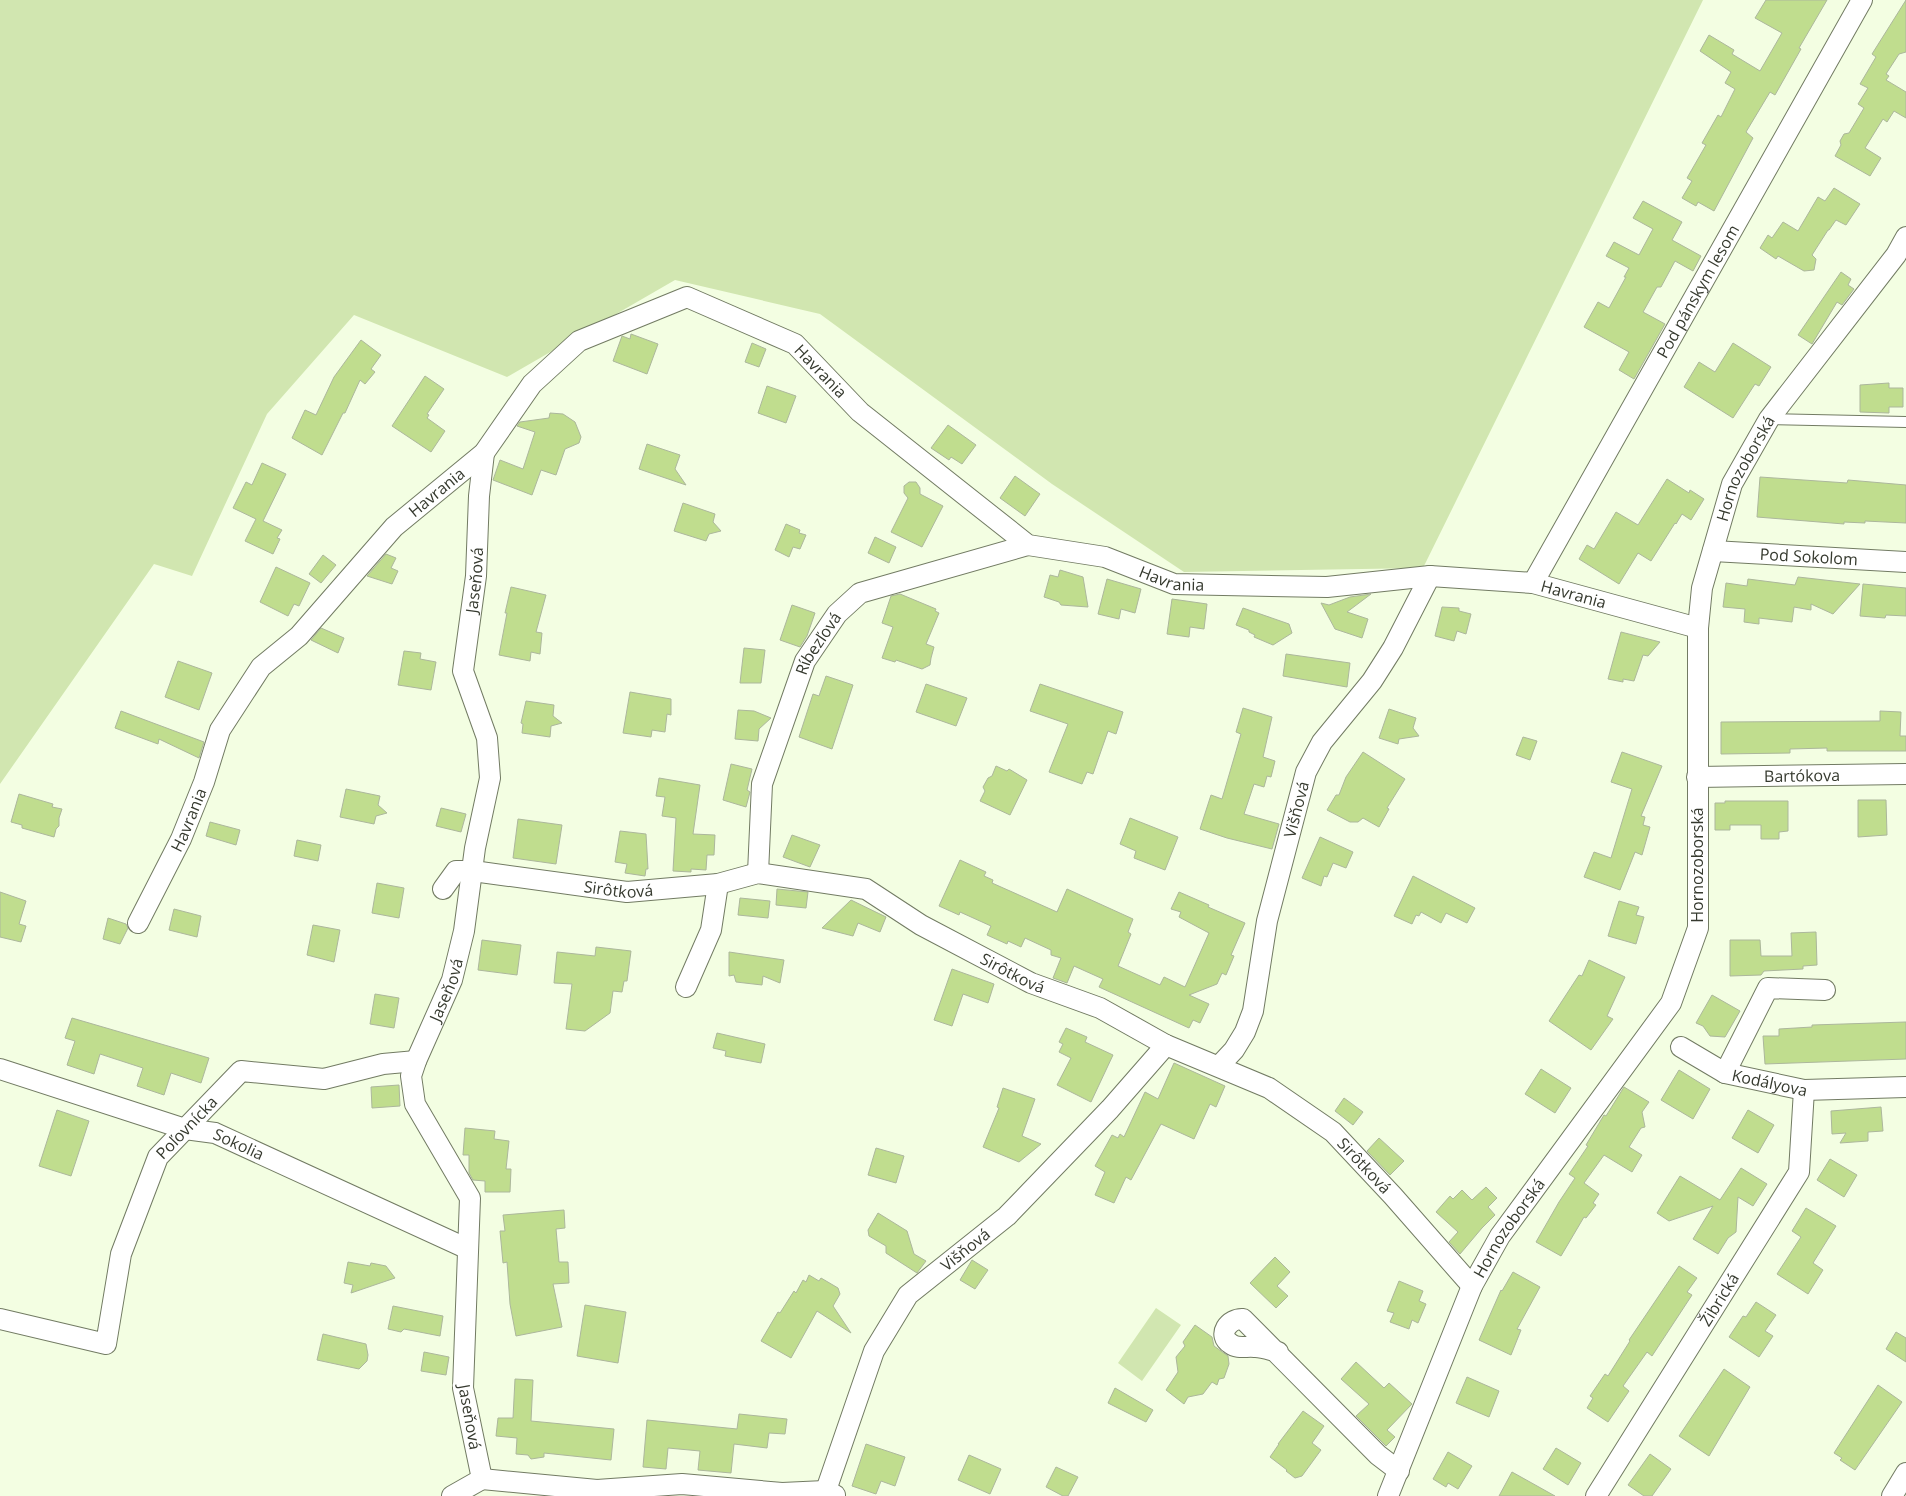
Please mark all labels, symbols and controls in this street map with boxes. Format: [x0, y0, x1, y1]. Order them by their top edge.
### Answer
street label: Pod pánskym lesom [1651, 221, 1744, 362]
street label: Havrania [790, 339, 852, 403]
street label: Hornozoborská [1711, 412, 1780, 524]
street label: Havrania [404, 462, 469, 522]
street label: Pod Sokolom [1759, 543, 1858, 570]
street label: Jaseňová [460, 547, 488, 616]
street label: Havrania [1136, 560, 1205, 596]
street label: Havrania [1538, 575, 1609, 613]
street label: Ríbezľová [790, 608, 846, 678]
street label: Bartókova [1764, 764, 1840, 787]
street label: Višňová [1278, 779, 1314, 840]
street label: Havrania [165, 785, 211, 855]
street label: Hornozoborská [1686, 807, 1708, 923]
street label: Sirôtková [582, 875, 654, 903]
street label: Sirôtková [977, 947, 1048, 998]
street label: Jaseňová [423, 956, 468, 1027]
street label: Kodályova [1730, 1064, 1809, 1101]
street label: Poľovnícka [151, 1091, 222, 1164]
street label: Sokolia [210, 1123, 268, 1165]
street label: Sirôtková [1333, 1133, 1396, 1198]
street label: Hornozoborská [1468, 1174, 1550, 1282]
street label: Višňová [936, 1223, 994, 1276]
street label: Žibrická [1694, 1269, 1744, 1330]
street label: Jaseňová [453, 1381, 487, 1451]

